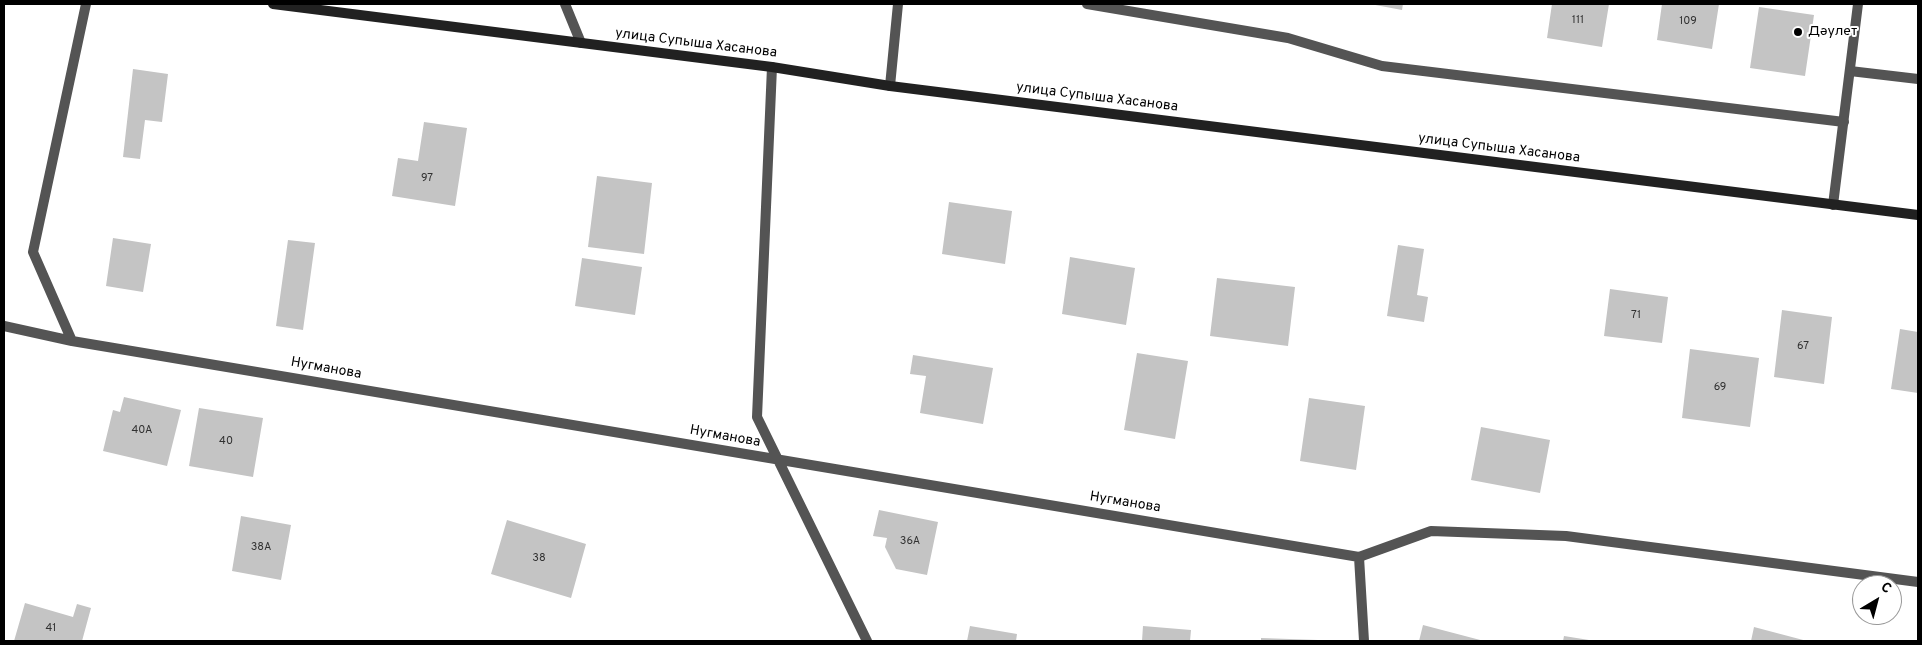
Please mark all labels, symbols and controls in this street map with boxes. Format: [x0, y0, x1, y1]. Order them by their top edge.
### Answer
house number: 111 [1572, 14, 1584, 28]
house number: 109 [1679, 15, 1697, 29]
place label: Дәулет [1808, 24, 1857, 40]
street label: улица Супыша Хасанова [614, 26, 778, 62]
marker: Дәулет [1792, 26, 1804, 38]
street label: улица Супыша Хасанова [1015, 80, 1179, 116]
street label: улица Супыша Хасанова [1417, 131, 1581, 167]
house number: 97 [421, 172, 433, 186]
house number: 71 [1631, 309, 1641, 323]
house number: 67 [1797, 340, 1809, 354]
street label: Нугманова [289, 354, 363, 384]
house number: 69 [1714, 381, 1726, 395]
street label: Нугманова [688, 422, 762, 452]
house number: 40А [131, 424, 153, 438]
house number: 40 [219, 435, 233, 449]
street label: Нугманова [1088, 489, 1162, 517]
house number: 36А [900, 535, 920, 549]
house number: 38А [251, 541, 271, 555]
house number: 38 [532, 552, 546, 566]
north arrow [1852, 575, 1902, 625]
text: С [1877, 579, 1894, 598]
house number: 41 [46, 622, 56, 636]

